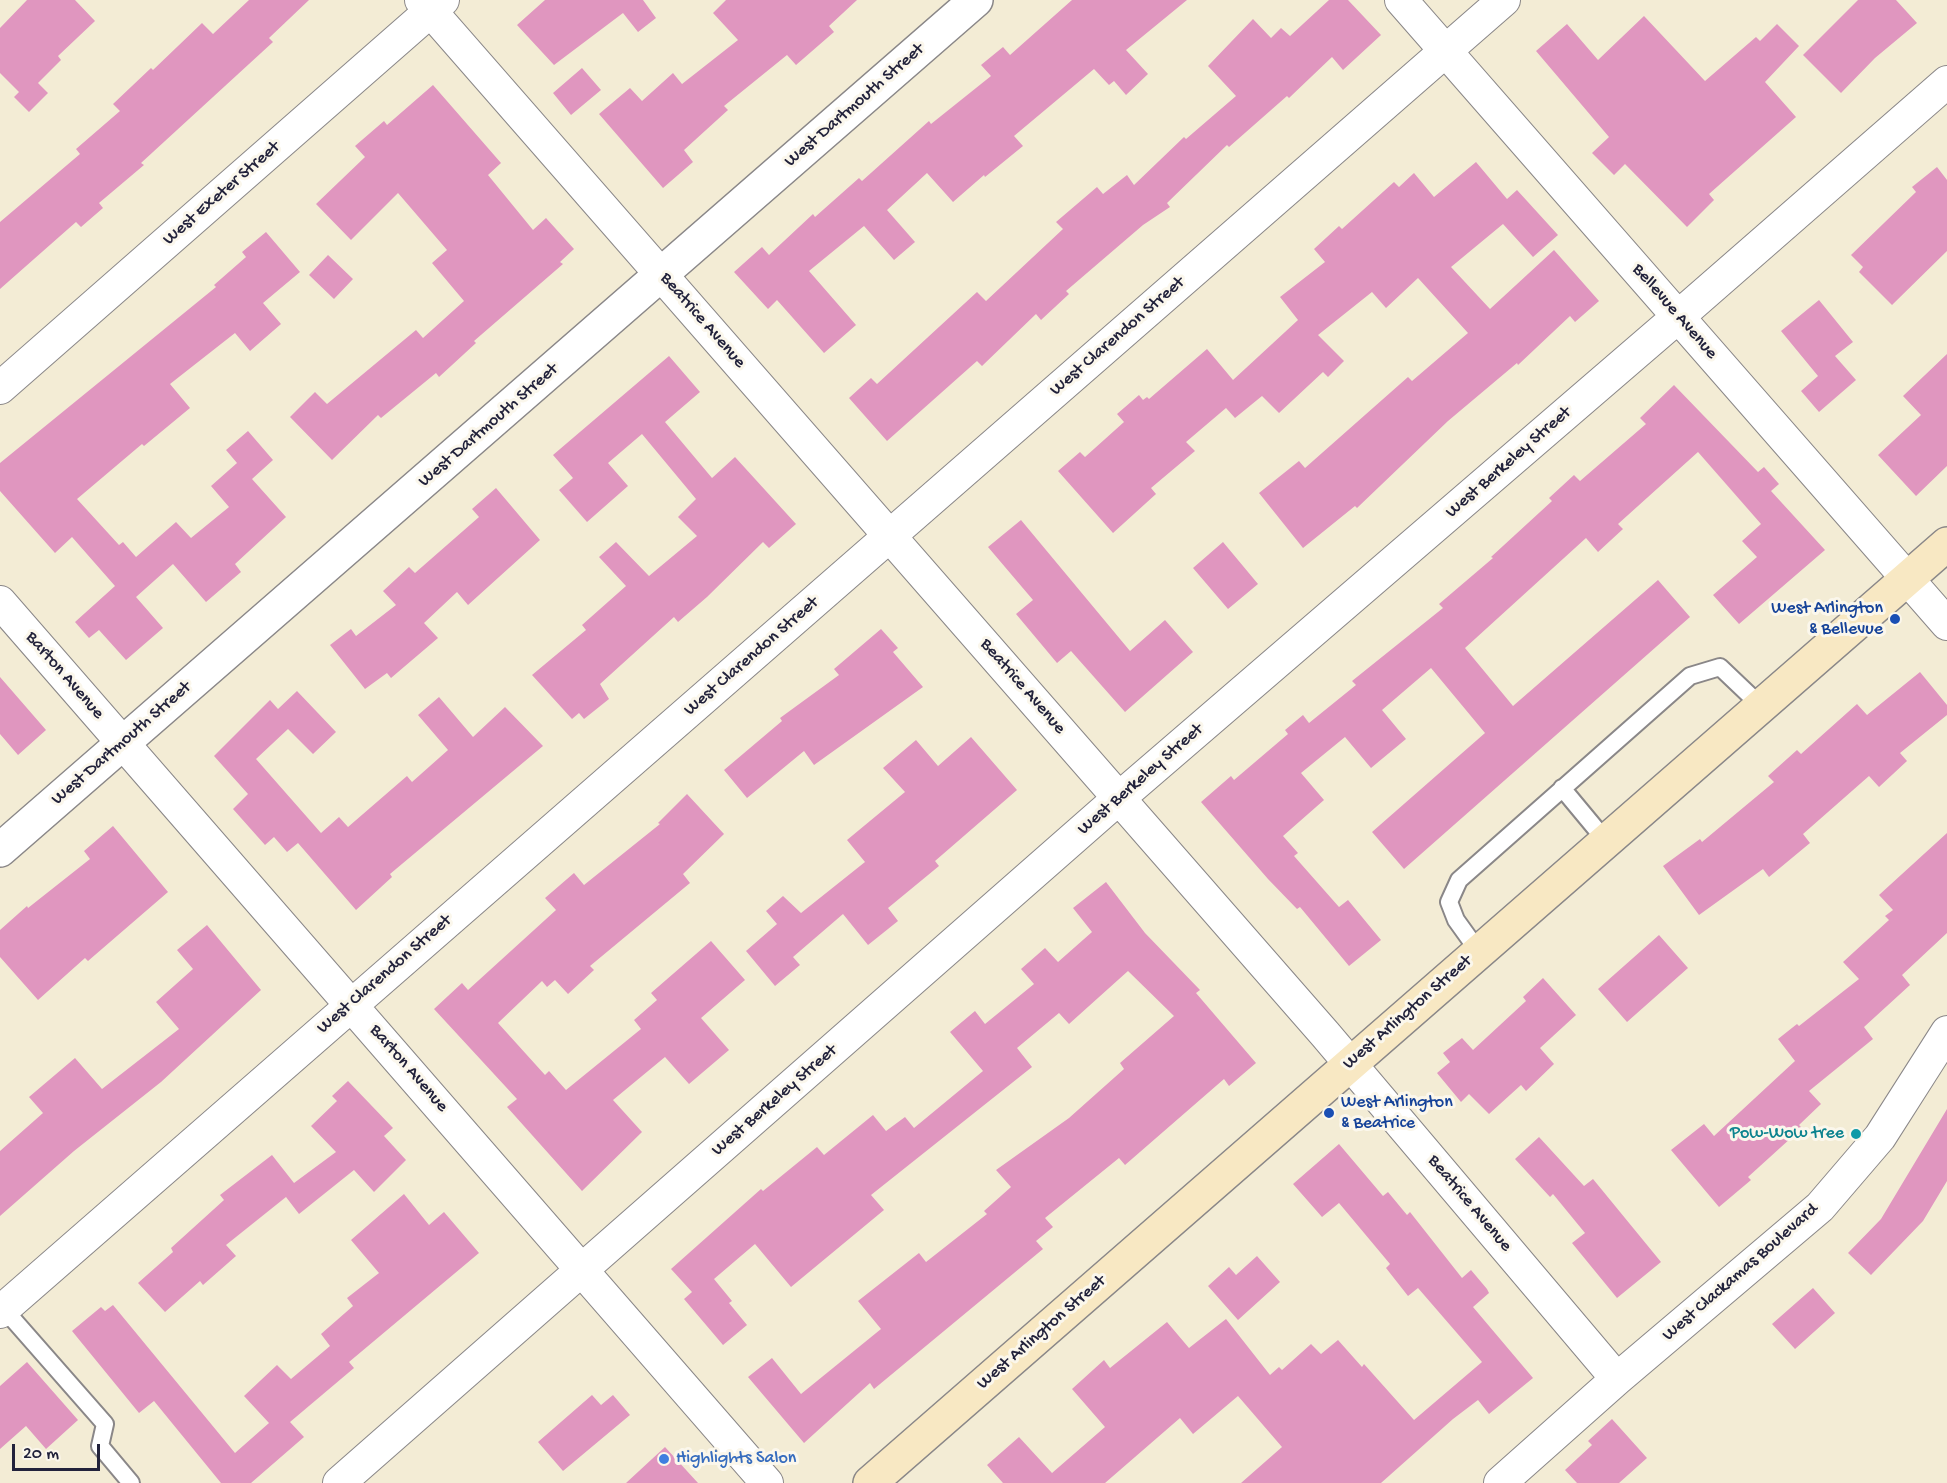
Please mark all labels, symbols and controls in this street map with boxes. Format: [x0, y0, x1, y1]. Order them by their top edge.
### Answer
street label: West Dartmouth Street [781, 39, 929, 173]
street label: West Exeter Street [159, 137, 285, 251]
street label: Bellevue Avenue [1627, 260, 1721, 364]
street label: Beatrice Avenue [655, 269, 749, 373]
street label: West Clarendon Street [1046, 273, 1190, 401]
street label: West Dartmouth Street [415, 359, 563, 493]
street label: West Berkeley Street [1442, 403, 1576, 523]
street label: West Clarendon Street [680, 593, 824, 721]
place label: West Arlington & Bellevue [1771, 598, 1883, 640]
marker: West Arlington & Bellevue [1888, 612, 1902, 626]
street label: Barton Avenue [20, 628, 108, 724]
street label: Beatrice Avenue [975, 635, 1069, 739]
street label: West Dartmouth Street [48, 677, 196, 811]
street label: West Berkeley Street [1074, 720, 1208, 840]
street label: West Clarendon Street [313, 911, 457, 1039]
street label: West Arlington Street [1339, 951, 1477, 1075]
street label: Barton Avenue [364, 1021, 452, 1117]
street label: West Berkeley Street [708, 1041, 842, 1161]
place label: West Arlington & Beatrice [1341, 1092, 1453, 1134]
marker: West Arlington & Beatrice [1322, 1106, 1336, 1120]
place label: Pow-Wow tree [1730, 1123, 1844, 1145]
marker: Pow-Wow tree [1849, 1127, 1863, 1141]
street label: Beatrice Avenue [1422, 1151, 1516, 1257]
street label: West Clackamas Boulevard [1659, 1199, 1823, 1347]
street label: West Arlington Street [973, 1271, 1111, 1395]
scale bar [15, 1432, 104, 1470]
text: 20 m [23, 1444, 59, 1465]
place label: Highlights Salon [676, 1448, 796, 1470]
marker: Highlights Salon [657, 1452, 671, 1466]

